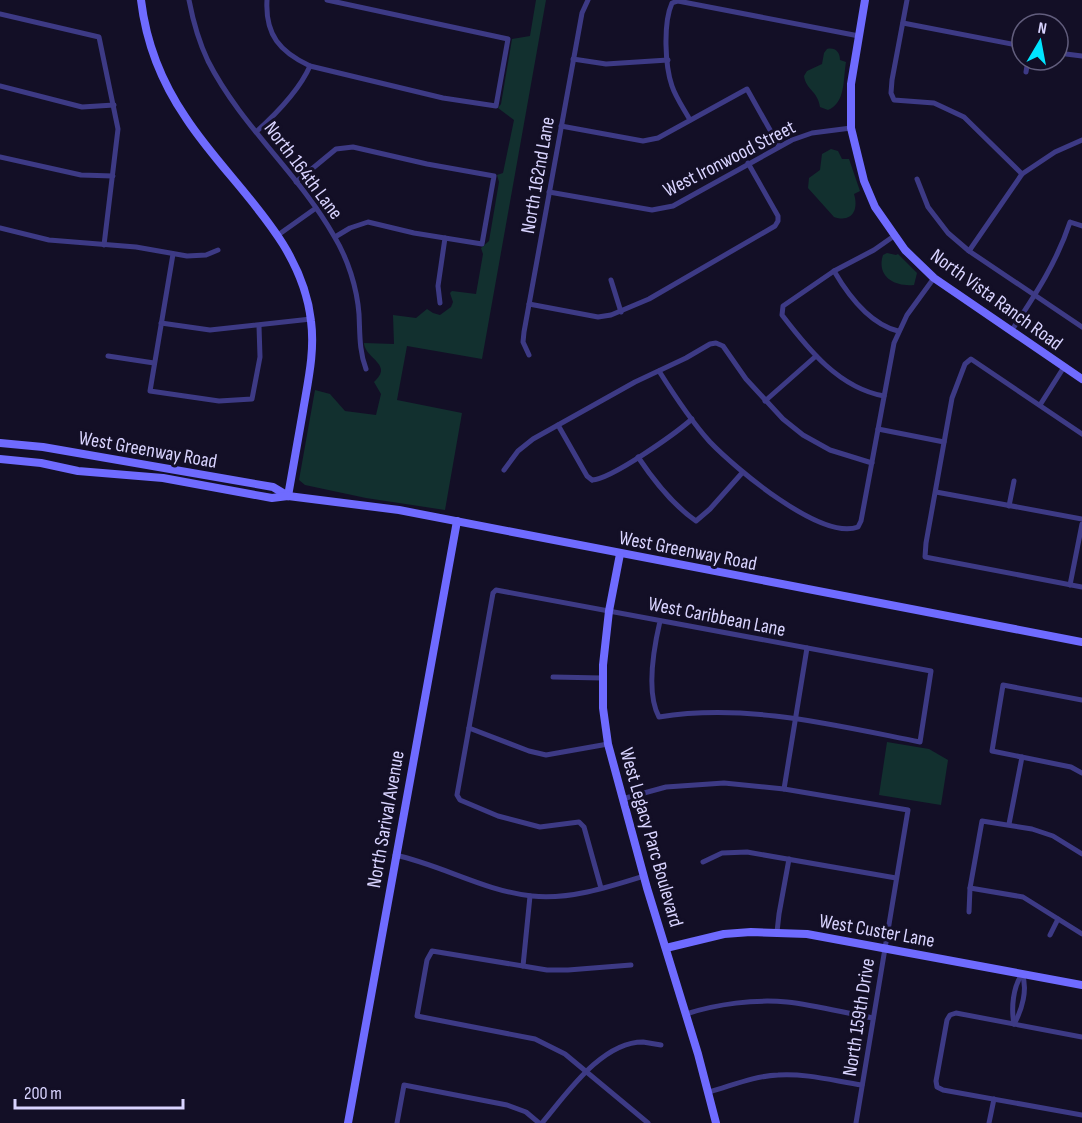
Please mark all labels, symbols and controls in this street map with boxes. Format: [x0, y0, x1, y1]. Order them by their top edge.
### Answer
north arrow [1010, 12, 1070, 72]
text: N [1036, 19, 1048, 39]
street label: North 162nd Lane [516, 115, 560, 235]
street label: West Ironwood Street [659, 115, 799, 202]
street label: North 164th Lane [259, 117, 348, 224]
street label: North Vista Ranch Road [926, 244, 1067, 356]
street label: West Greenway Road [77, 426, 219, 474]
street label: West Greenway Road [617, 526, 759, 576]
street label: West Caribbean Lane [646, 592, 788, 642]
street label: West Legacy Parc Boulevard [614, 745, 688, 930]
street label: North Sarival Avenue [362, 749, 410, 890]
street label: West Custer Lane [817, 909, 936, 953]
street label: North 159th Drive [838, 956, 880, 1078]
scale bar [15, 1072, 183, 1110]
text: 200 m [24, 1083, 62, 1104]

